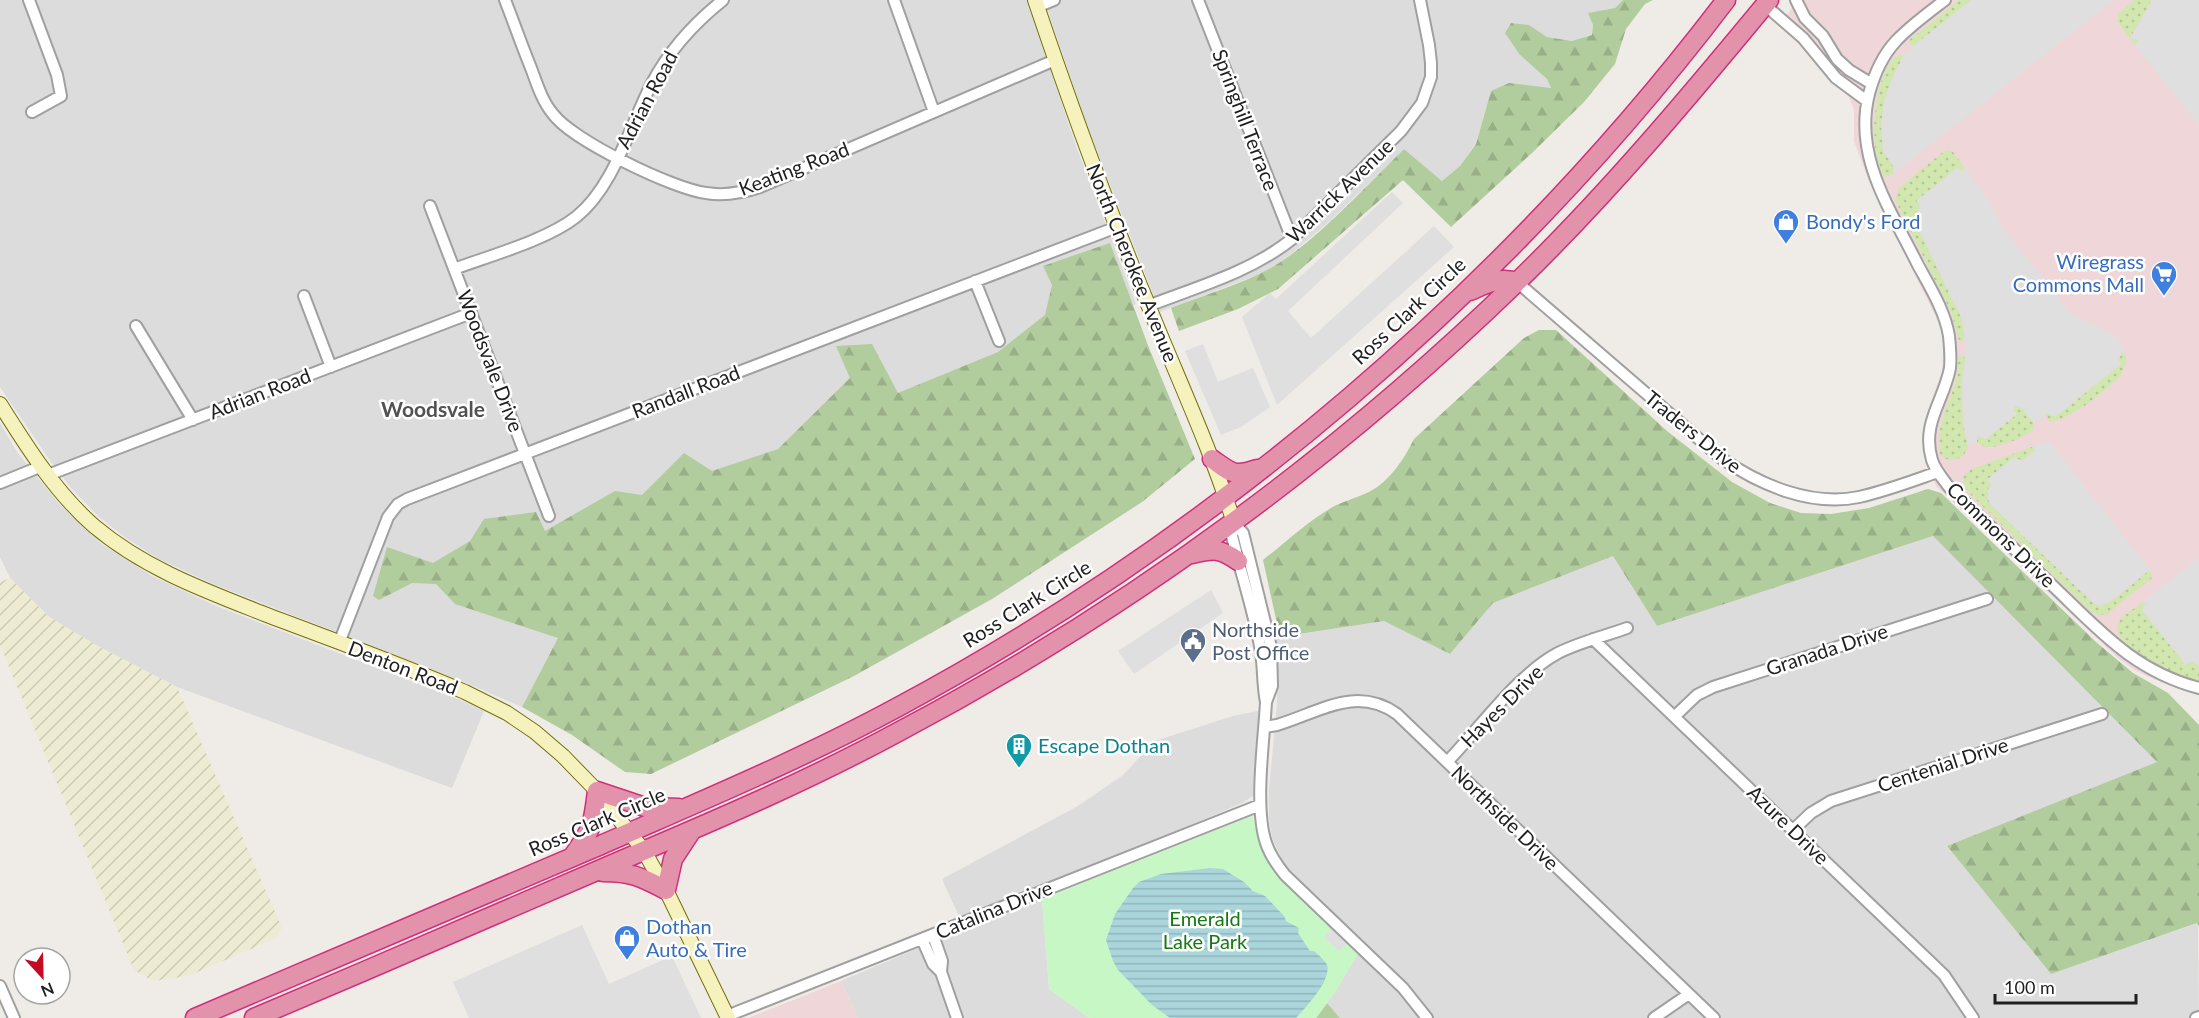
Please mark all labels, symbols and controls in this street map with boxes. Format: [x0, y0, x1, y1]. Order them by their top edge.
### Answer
street label: Springhill Terrace [1208, 46, 1284, 194]
street label: Adrian Road [610, 47, 682, 152]
street label: Warrick Avenue [1281, 133, 1398, 247]
street label: Keating Road [735, 136, 852, 200]
street label: North Cherokee Avenue [1082, 160, 1184, 365]
shop icon: Bondy's Ford [1771, 207, 1801, 245]
place label: Bondy's Ford [1806, 209, 1920, 233]
place label: Wiregrass Commons Mall [2013, 249, 2144, 296]
street label: Ross Clark Circle [1347, 252, 1470, 369]
supermarket icon: Wiregrass Commons Mall [2149, 259, 2179, 297]
street label: Woodsvale Drive [453, 286, 529, 435]
street label: Randall Road [628, 360, 743, 423]
street label: Adrian Road [205, 363, 314, 423]
street label: Traders Drive [1641, 385, 1747, 477]
district label: Woodsvale [381, 396, 485, 421]
street label: Commons Drive [1943, 477, 2061, 592]
street label: Ross Clark Circle [958, 554, 1095, 652]
place label: Northside Post Office [1212, 617, 1309, 664]
street label: Granada Drive [1763, 618, 1891, 680]
public building icon: Northside Post Office [1178, 626, 1208, 664]
street label: Denton Road [345, 635, 462, 699]
street label: Hayes Drive [1455, 659, 1548, 752]
building icon: Escape Dothan [1004, 731, 1034, 769]
street label: Centenial Drive [1874, 732, 2011, 796]
place label: Escape Dothan [1038, 733, 1170, 757]
street label: Northside Drive [1447, 760, 1564, 875]
street label: Azure Drive [1743, 780, 1834, 869]
street label: Ross Clark Circle [525, 781, 669, 861]
street label: Catalina Drive [932, 875, 1055, 943]
park label: Emerald Lake Park [1163, 906, 1248, 953]
place label: Dothan Auto & Tire [646, 914, 747, 961]
shop icon: Dothan Auto & Tire [612, 923, 642, 961]
north arrow [12, 946, 72, 1006]
scale bar [1995, 967, 2136, 1005]
text: 100 m [2004, 976, 2055, 998]
text: N [39, 979, 57, 1001]

